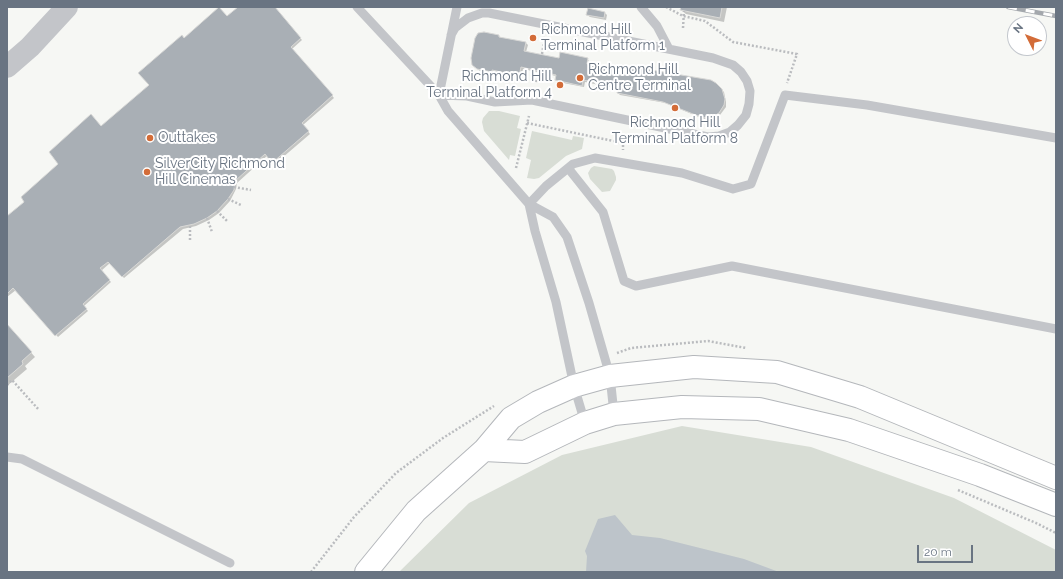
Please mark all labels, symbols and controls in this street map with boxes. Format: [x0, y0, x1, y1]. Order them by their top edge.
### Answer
north arrow [1007, 16, 1047, 56]
text: N [1011, 21, 1026, 36]
place label: Richmond Hill Terminal Platform 1 [541, 22, 665, 54]
marker: Richmond Hill Terminal Platform 1 [528, 33, 538, 43]
place label: Richmond Hill Centre Terminal [588, 62, 691, 94]
place label: Richmond Hill Terminal Platform 4 [426, 69, 552, 102]
marker: Richmond Hill Centre Terminal [575, 73, 585, 83]
marker: Richmond Hill Terminal Platform 4 [555, 80, 565, 90]
marker: Richmond Hill Terminal Platform 8 [670, 103, 680, 113]
place label: Richmond Hill Terminal Platform 8 [612, 115, 738, 148]
place label: Outtakes [158, 130, 216, 146]
marker: Outtakes [145, 133, 155, 143]
place label: SilverCity Richmond Hill Cinemas [155, 156, 285, 188]
marker: SilverCity Richmond Hill Cinemas [142, 167, 152, 177]
scale bar [919, 537, 975, 563]
text: 20 m [924, 545, 952, 559]

